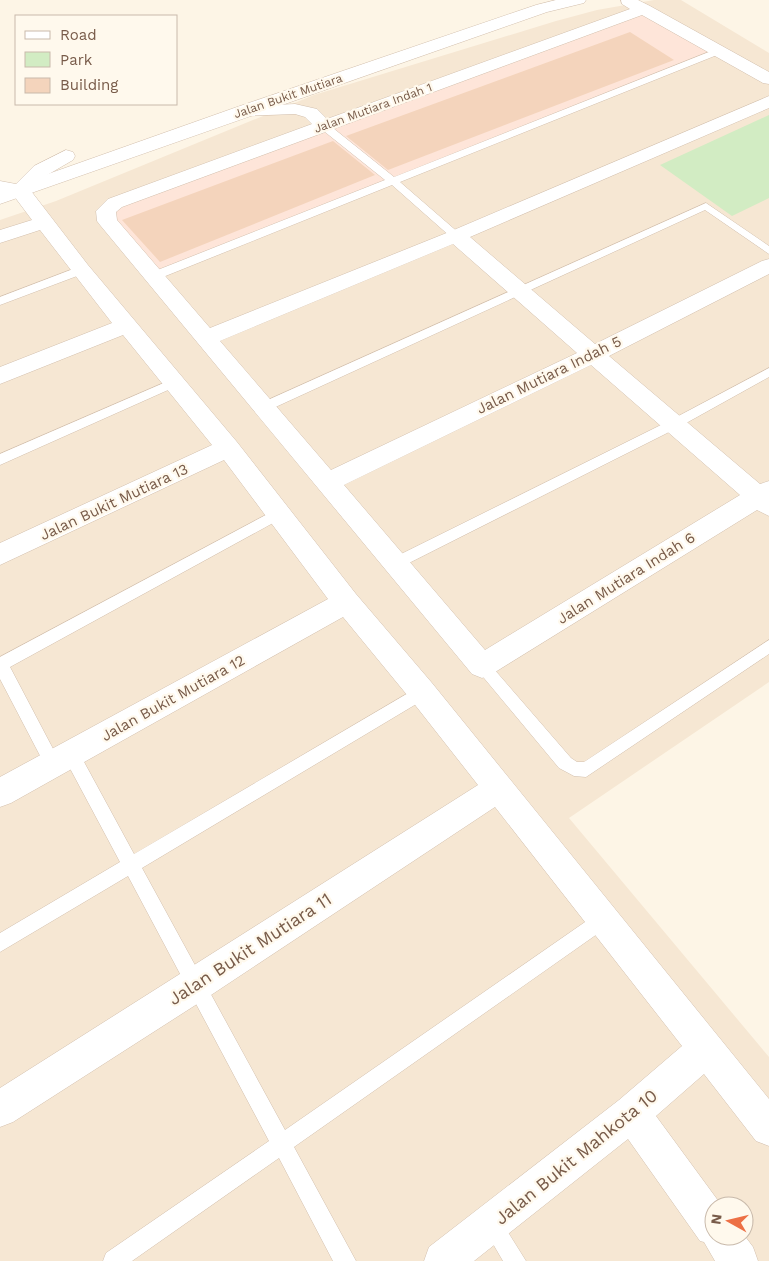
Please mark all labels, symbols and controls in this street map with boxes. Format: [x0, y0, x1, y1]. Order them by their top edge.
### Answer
legend [15, 15, 178, 105]
text: Road [60, 26, 97, 44]
text: Park [60, 51, 93, 69]
street label: Jalan Bukit Mutiara [232, 71, 344, 121]
text: Building [60, 76, 118, 94]
street label: Jalan Mutiara Indah 1 [312, 80, 434, 136]
street label: Jalan Mutiara Indah 5 [474, 332, 624, 418]
street label: Jalan Bukit Mutiara 13 [37, 460, 191, 544]
street label: Jalan Mutiara Indah 6 [554, 528, 698, 628]
street label: Jalan Bukit Mutiara 12 [98, 651, 248, 745]
street label: Jalan Bukit Mutiara 11 [164, 888, 335, 1009]
street label: Jalan Bukit Mahkota 10 [490, 1085, 661, 1229]
north arrow [704, 1196, 754, 1246]
text: N [707, 1213, 725, 1225]

